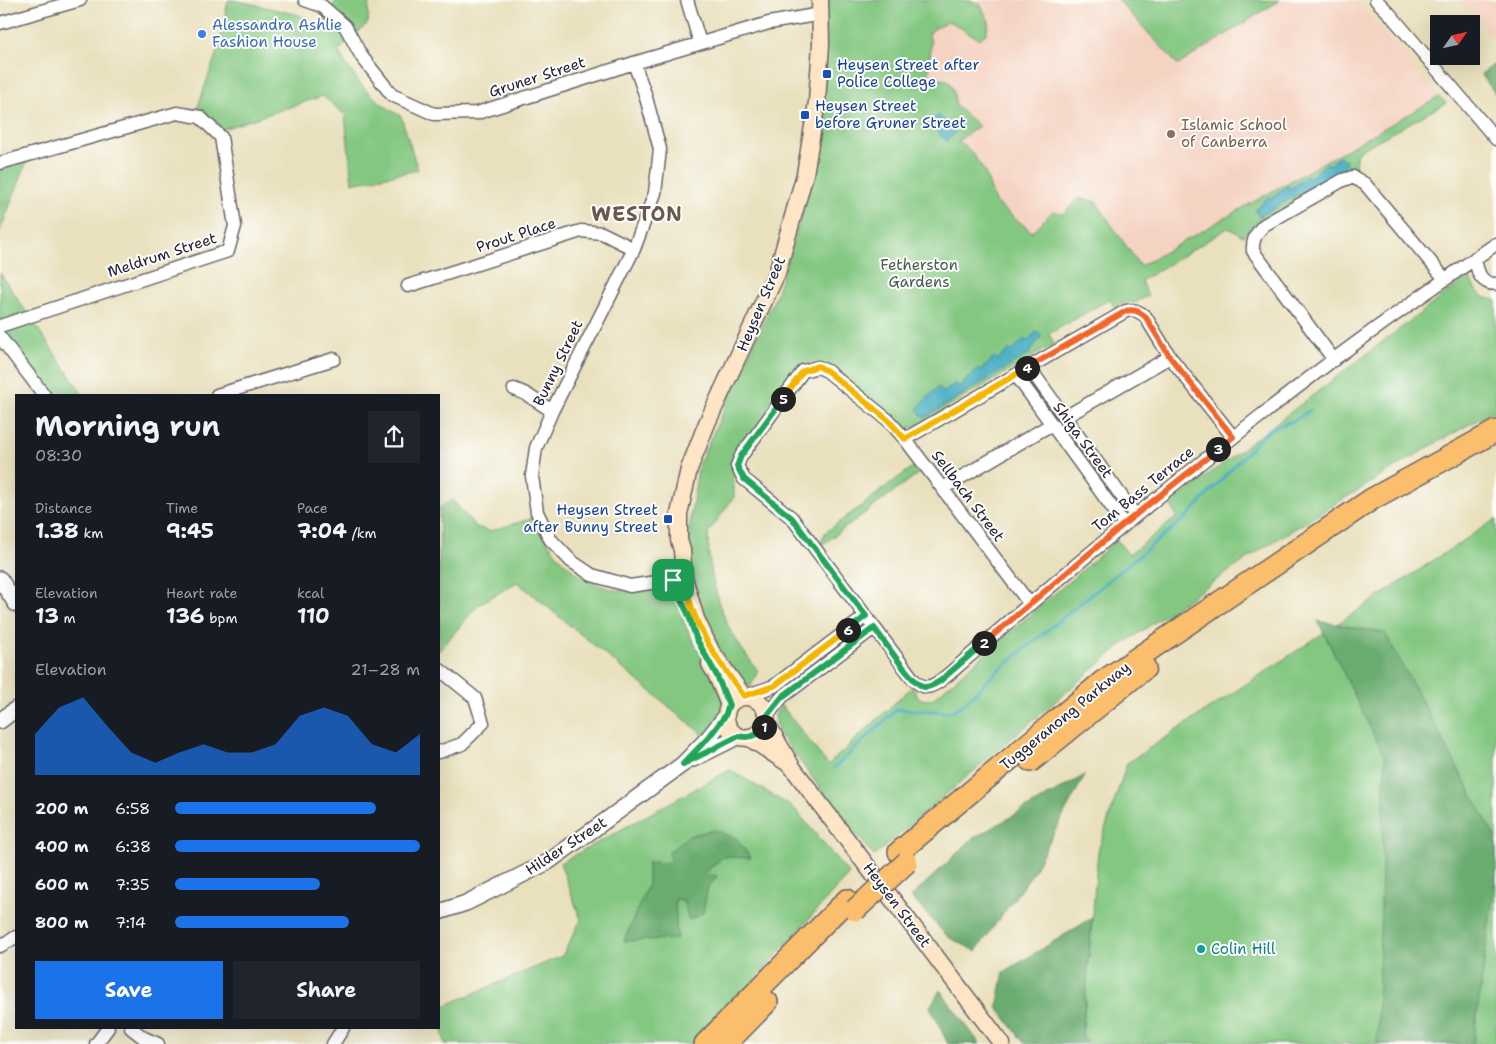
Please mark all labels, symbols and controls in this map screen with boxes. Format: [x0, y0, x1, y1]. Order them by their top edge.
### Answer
place label: Alessandra Ashlie Fashion House [212, 15, 342, 52]
north arrow [1430, 15, 1480, 65]
map controls [1430, 15, 1480, 65]
marker: Alessandra Ashlie Fashion House [196, 28, 208, 40]
street label: Gruner Street [486, 52, 588, 102]
place label: Heysen Street after Police College [837, 55, 980, 92]
marker: Heysen Street after Police College [821, 68, 833, 80]
place label: Heysen Street before Gruner Street [815, 96, 966, 133]
marker: Heysen Street before Gruner Street [799, 109, 811, 121]
place label: Islamic School of Canberra [1181, 115, 1287, 152]
marker: Islamic School of Canberra [1165, 128, 1177, 140]
district label: WESTON [591, 201, 683, 227]
street label: Prout Place [474, 213, 558, 257]
street label: Meldrum Street [105, 228, 219, 282]
street label: Heysen Street [732, 253, 790, 355]
park label: Fetherston Gardens [880, 255, 958, 292]
street label: Bunny Street [529, 317, 587, 409]
pin: 4 [1014, 356, 1040, 380]
text: 4 [1023, 359, 1032, 377]
pin: 5 [770, 386, 796, 412]
text: 5 [779, 390, 788, 408]
street label: Shiga Street [1049, 398, 1117, 482]
text: Morning run [35, 407, 220, 445]
button: share [368, 411, 420, 463]
pin: 3 [1206, 436, 1230, 462]
text: 3 [1214, 440, 1223, 458]
street label: Tom Bass Terrace [1088, 442, 1198, 536]
text: 08:30 [35, 445, 82, 466]
street label: Sellbach Street [927, 446, 1009, 546]
text: Distance [35, 499, 92, 517]
text: Time [166, 499, 198, 517]
text: Pace [297, 499, 328, 517]
place label: Heysen Street after Bunny Street [523, 500, 658, 537]
marker: Heysen Street after Bunny Street [662, 513, 674, 525]
text: 1.38 [35, 517, 79, 545]
text: 9:45 [166, 517, 214, 545]
text: 7:04 [297, 517, 347, 545]
text: km [79, 524, 103, 542]
text: /km [347, 524, 377, 542]
pin [652, 559, 694, 601]
icon: arrive [659, 566, 687, 594]
text: Elevation [35, 584, 98, 602]
text: Heart rate [166, 584, 237, 602]
text: kcal [297, 584, 324, 602]
text: 13 [35, 602, 59, 630]
text: 136 [166, 602, 205, 630]
text: 110 [297, 602, 330, 630]
text: m [59, 609, 76, 627]
text: bpm [205, 609, 238, 627]
pin: 6 [836, 618, 860, 642]
text: 6 [844, 621, 853, 639]
pin: 2 [972, 630, 996, 656]
text: 2 [980, 634, 989, 652]
street label: Tuggeranong Parkway [996, 657, 1134, 775]
text: Elevation [35, 659, 107, 680]
text: 21–28 m [351, 659, 420, 680]
pin: 1 [752, 714, 776, 740]
text: 1 [761, 718, 768, 736]
text: 200 m [35, 798, 88, 819]
text: 6:58 [115, 798, 150, 819]
street label: Hilder Street [522, 812, 610, 880]
text: 400 m [35, 836, 89, 857]
text: 6:38 [115, 836, 151, 857]
street label: Heysen Street [858, 858, 936, 952]
text: 600 m [35, 874, 89, 895]
text: 7:35 [115, 874, 150, 895]
text: 800 m [35, 912, 89, 933]
text: 7:14 [115, 912, 146, 933]
place label: Colin Hill [1211, 939, 1276, 959]
marker: Colin Hill [1195, 943, 1207, 955]
button: Save [35, 961, 223, 1019]
button: Share [233, 961, 420, 1019]

